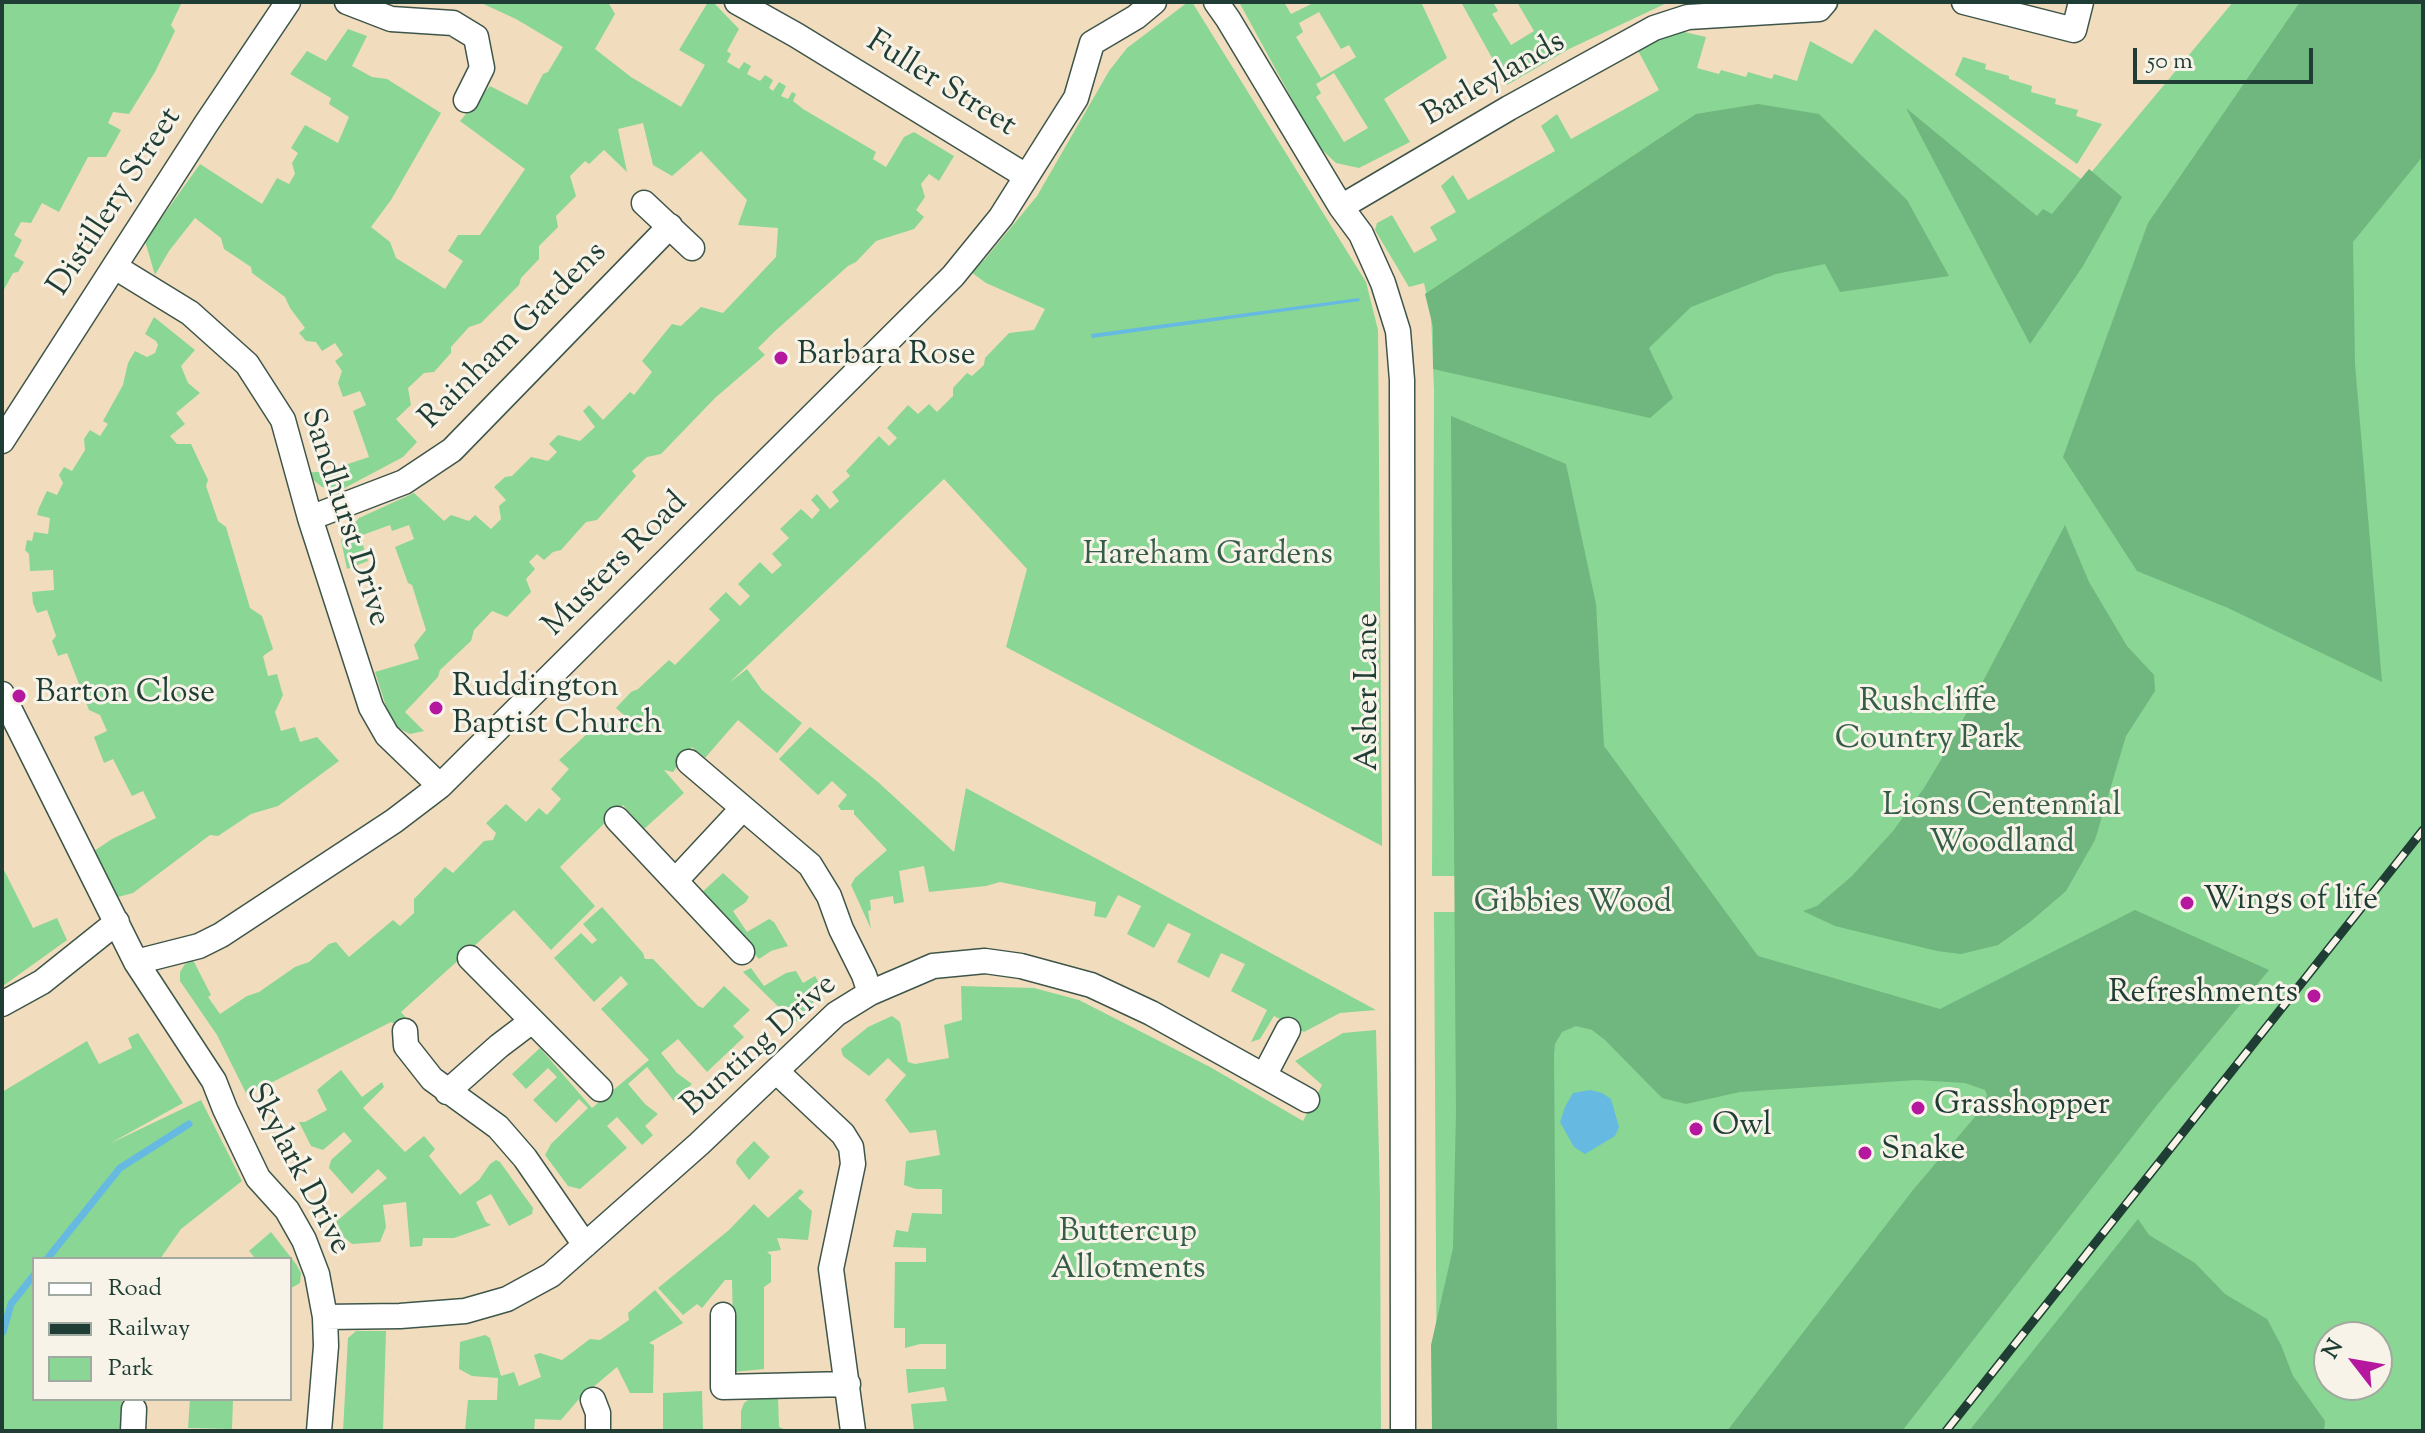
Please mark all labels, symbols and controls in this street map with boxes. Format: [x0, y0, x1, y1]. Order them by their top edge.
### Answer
street label: Fuller Street [858, 25, 1022, 147]
street label: Barleylands [1417, 25, 1573, 137]
scale bar [2137, 32, 2317, 82]
text: 50 m [2147, 45, 2193, 79]
street label: Distillery Street [42, 102, 192, 304]
street label: Rainham Gardens [413, 235, 617, 439]
place label: Barbara Rose [797, 339, 976, 377]
marker: Barbara Rose [772, 349, 790, 367]
street label: Sandhurst Drive [290, 404, 396, 632]
street label: Musters Road [537, 486, 697, 646]
park label: Hareham Gardens [1083, 539, 1333, 577]
street label: Asher Lane [1352, 613, 1390, 771]
place label: Ruddington Baptist Church [452, 671, 662, 746]
place label: Barton Close [35, 677, 215, 715]
park label: Rushcliffe Country Park [1835, 686, 2021, 761]
marker: Barton Close [10, 687, 28, 705]
marker: Ruddington Baptist Church [427, 699, 445, 717]
park label: Lions Centennial Woodland [1883, 790, 2121, 865]
place label: Wings of life [2203, 884, 2378, 922]
park label: Gibbies Wood [1474, 887, 1672, 925]
marker: Wings of life [2178, 894, 2196, 912]
street label: Bunting Drive [676, 967, 846, 1127]
place label: Refreshments [2109, 977, 2298, 1015]
marker: Refreshments [2305, 987, 2323, 1005]
street label: Skylark Drive [235, 1078, 357, 1262]
place label: Grasshopper [1934, 1089, 2110, 1127]
marker: Grasshopper [1909, 1099, 1927, 1117]
place label: Owl [1712, 1110, 1772, 1148]
marker: Owl [1687, 1120, 1705, 1138]
place label: Snake [1881, 1134, 1965, 1172]
marker: Snake [1856, 1144, 1874, 1162]
park label: Buttercup Allotments [1051, 1216, 1205, 1291]
legend [32, 1257, 292, 1401]
text: Road [108, 1272, 162, 1306]
text: Railway [108, 1312, 190, 1346]
north arrow [2313, 1321, 2393, 1401]
text: N [2316, 1334, 2352, 1365]
text: Park [108, 1352, 154, 1386]

